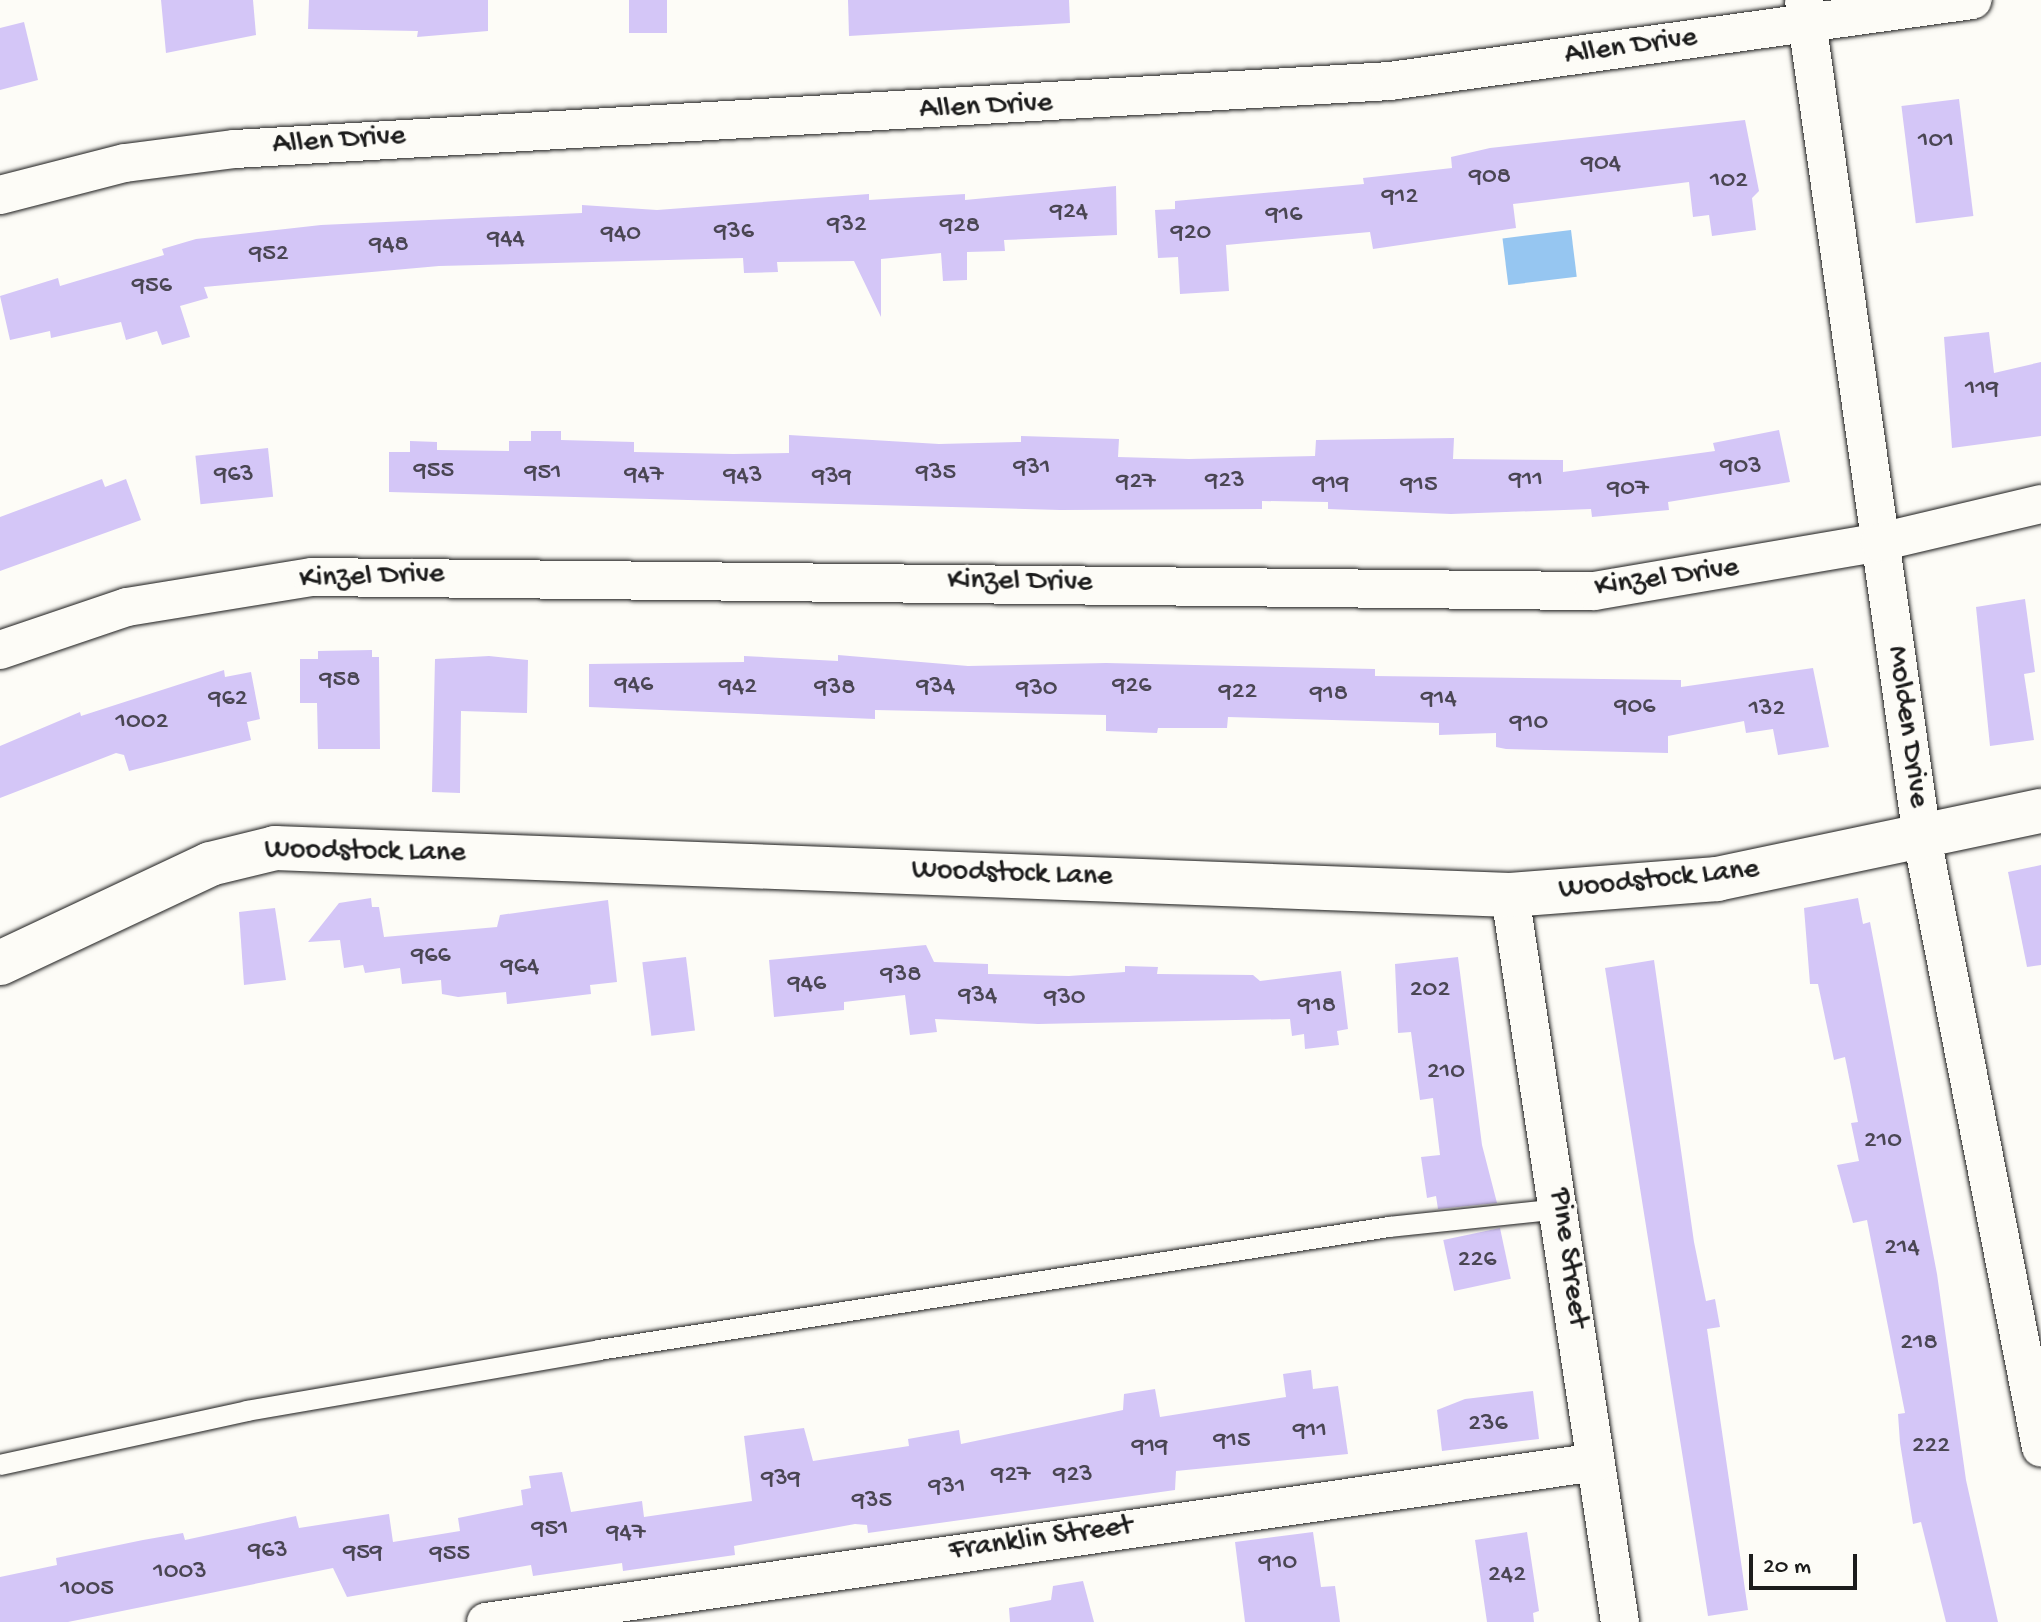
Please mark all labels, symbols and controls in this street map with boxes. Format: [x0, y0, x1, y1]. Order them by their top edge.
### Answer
street label: Allen Drive [1563, 21, 1699, 75]
street label: Allen Drive [919, 87, 1053, 129]
street label: Allen Drive [271, 119, 407, 165]
house number: 101 [1918, 126, 1954, 158]
house number: 904 [1581, 149, 1621, 181]
house number: 908 [1469, 162, 1511, 194]
house number: 102 [1710, 166, 1748, 198]
house number: 912 [1382, 182, 1418, 214]
house number: 924 [1050, 197, 1088, 229]
house number: 916 [1266, 200, 1302, 232]
house number: 932 [827, 210, 867, 242]
house number: 928 [940, 211, 980, 243]
house number: 936 [714, 217, 754, 249]
house number: 920 [1171, 218, 1211, 250]
house number: 940 [601, 219, 641, 251]
house number: 944 [487, 224, 525, 256]
house number: 948 [369, 230, 409, 262]
house number: 952 [249, 239, 289, 271]
house number: 956 [132, 271, 172, 303]
house number: 119 [1965, 374, 1999, 406]
house number: 903 [1720, 452, 1762, 484]
house number: 931 [1013, 453, 1051, 485]
house number: 955 [414, 456, 454, 488]
house number: 951 [524, 458, 562, 490]
house number: 935 [916, 458, 956, 490]
house number: 963 [214, 460, 254, 492]
house number: 947 [625, 460, 663, 492]
house number: 943 [724, 461, 762, 493]
house number: 939 [812, 462, 852, 494]
house number: 911 [1509, 465, 1543, 497]
house number: 923 [1205, 466, 1245, 498]
house number: 927 [1116, 467, 1156, 499]
house number: 919 [1313, 469, 1349, 501]
house number: 915 [1400, 470, 1438, 502]
house number: 907 [1607, 474, 1649, 506]
street label: Kinzel Drive [1593, 551, 1741, 607]
street label: Kinzel Drive [299, 557, 445, 599]
street label: Kinzel Drive [947, 564, 1093, 602]
street label: Molden Drive [1877, 644, 1935, 810]
house number: 958 [320, 665, 360, 697]
house number: 946 [615, 670, 653, 702]
house number: 926 [1113, 671, 1151, 703]
house number: 942 [719, 672, 757, 704]
house number: 934 [917, 672, 955, 704]
house number: 938 [815, 673, 855, 705]
house number: 930 [1016, 674, 1058, 706]
house number: 922 [1219, 677, 1257, 709]
house number: 918 [1310, 679, 1348, 711]
house number: 962 [209, 684, 247, 716]
house number: 914 [1421, 684, 1457, 716]
house number: 906 [1615, 692, 1655, 724]
house number: 132 [1749, 694, 1785, 726]
house number: 1002 [116, 707, 168, 739]
house number: 910 [1510, 708, 1548, 740]
street label: Woodstock Lane [264, 833, 466, 873]
street label: Woodstock Lane [1557, 853, 1761, 909]
street label: Woodstock Lane [911, 854, 1113, 896]
house number: 966 [411, 941, 451, 973]
house number: 964 [501, 952, 539, 984]
house number: 938 [881, 960, 921, 992]
house number: 946 [788, 969, 826, 1001]
house number: 202 [1410, 975, 1450, 1007]
house number: 934 [959, 981, 997, 1013]
house number: 930 [1044, 983, 1086, 1015]
house number: 918 [1298, 991, 1336, 1023]
house number: 210 [1427, 1057, 1465, 1089]
house number: 210 [1864, 1126, 1902, 1158]
street label: Pine Street [1539, 1186, 1595, 1330]
house number: 214 [1884, 1233, 1920, 1265]
house number: 226 [1458, 1245, 1496, 1277]
house number: 218 [1900, 1328, 1938, 1360]
house number: 236 [1468, 1409, 1508, 1441]
house number: 911 [1293, 1416, 1327, 1448]
house number: 915 [1213, 1426, 1251, 1458]
house number: 222 [1912, 1431, 1950, 1463]
house number: 919 [1132, 1432, 1168, 1464]
house number: 927 [991, 1460, 1031, 1492]
house number: 923 [1053, 1460, 1093, 1492]
house number: 939 [761, 1464, 801, 1496]
house number: 931 [928, 1472, 966, 1504]
house number: 935 [852, 1486, 892, 1518]
street label: Franklin Street [947, 1509, 1135, 1571]
house number: 951 [531, 1514, 569, 1546]
house number: 947 [607, 1518, 645, 1550]
house number: 963 [248, 1536, 288, 1568]
house number: 959 [343, 1538, 383, 1570]
scale bar [1753, 1538, 1861, 1588]
house number: 955 [430, 1539, 470, 1571]
house number: 910 [1259, 1548, 1297, 1580]
text: 20 m [1763, 1553, 1811, 1582]
house number: 1003 [153, 1557, 207, 1589]
house number: 242 [1488, 1560, 1526, 1592]
house number: 1005 [60, 1574, 114, 1606]

